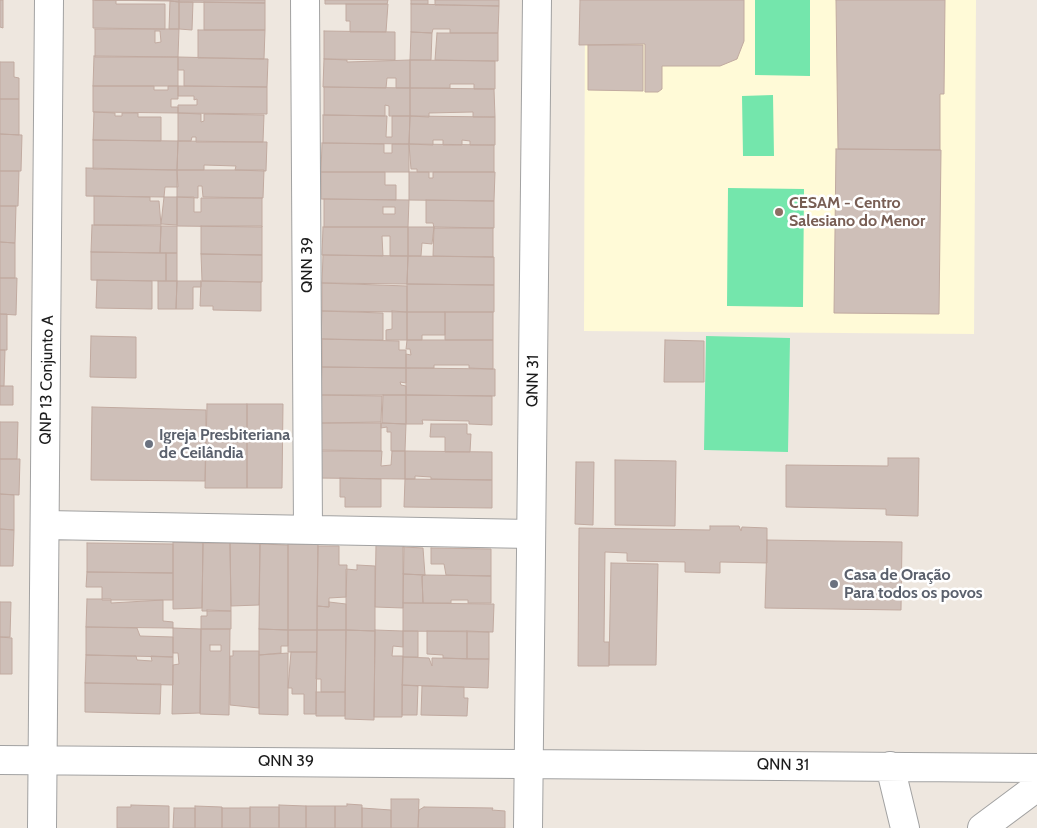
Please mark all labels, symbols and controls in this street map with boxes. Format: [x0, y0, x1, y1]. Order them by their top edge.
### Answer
place label: CESAM - Centro Salesiano do Menor [789, 193, 925, 231]
marker: CESAM - Centro Salesiano do Menor [773, 206, 785, 218]
street label: QNN 39 [297, 237, 317, 293]
street label: QNP 13 Conjunto A [36, 315, 58, 445]
street label: QNN 31 [523, 355, 543, 407]
place label: Igreja Presbiteriana de Ceilândia [159, 425, 290, 463]
marker: Igreja Presbiteriana de Ceilândia [143, 438, 155, 450]
place label: Casa de Oração Para todos os povos [844, 565, 983, 603]
marker: Casa de Oração Para todos os povos [828, 578, 840, 590]
street label: QNN 39 [258, 751, 314, 771]
street label: QNN 31 [757, 755, 809, 775]

